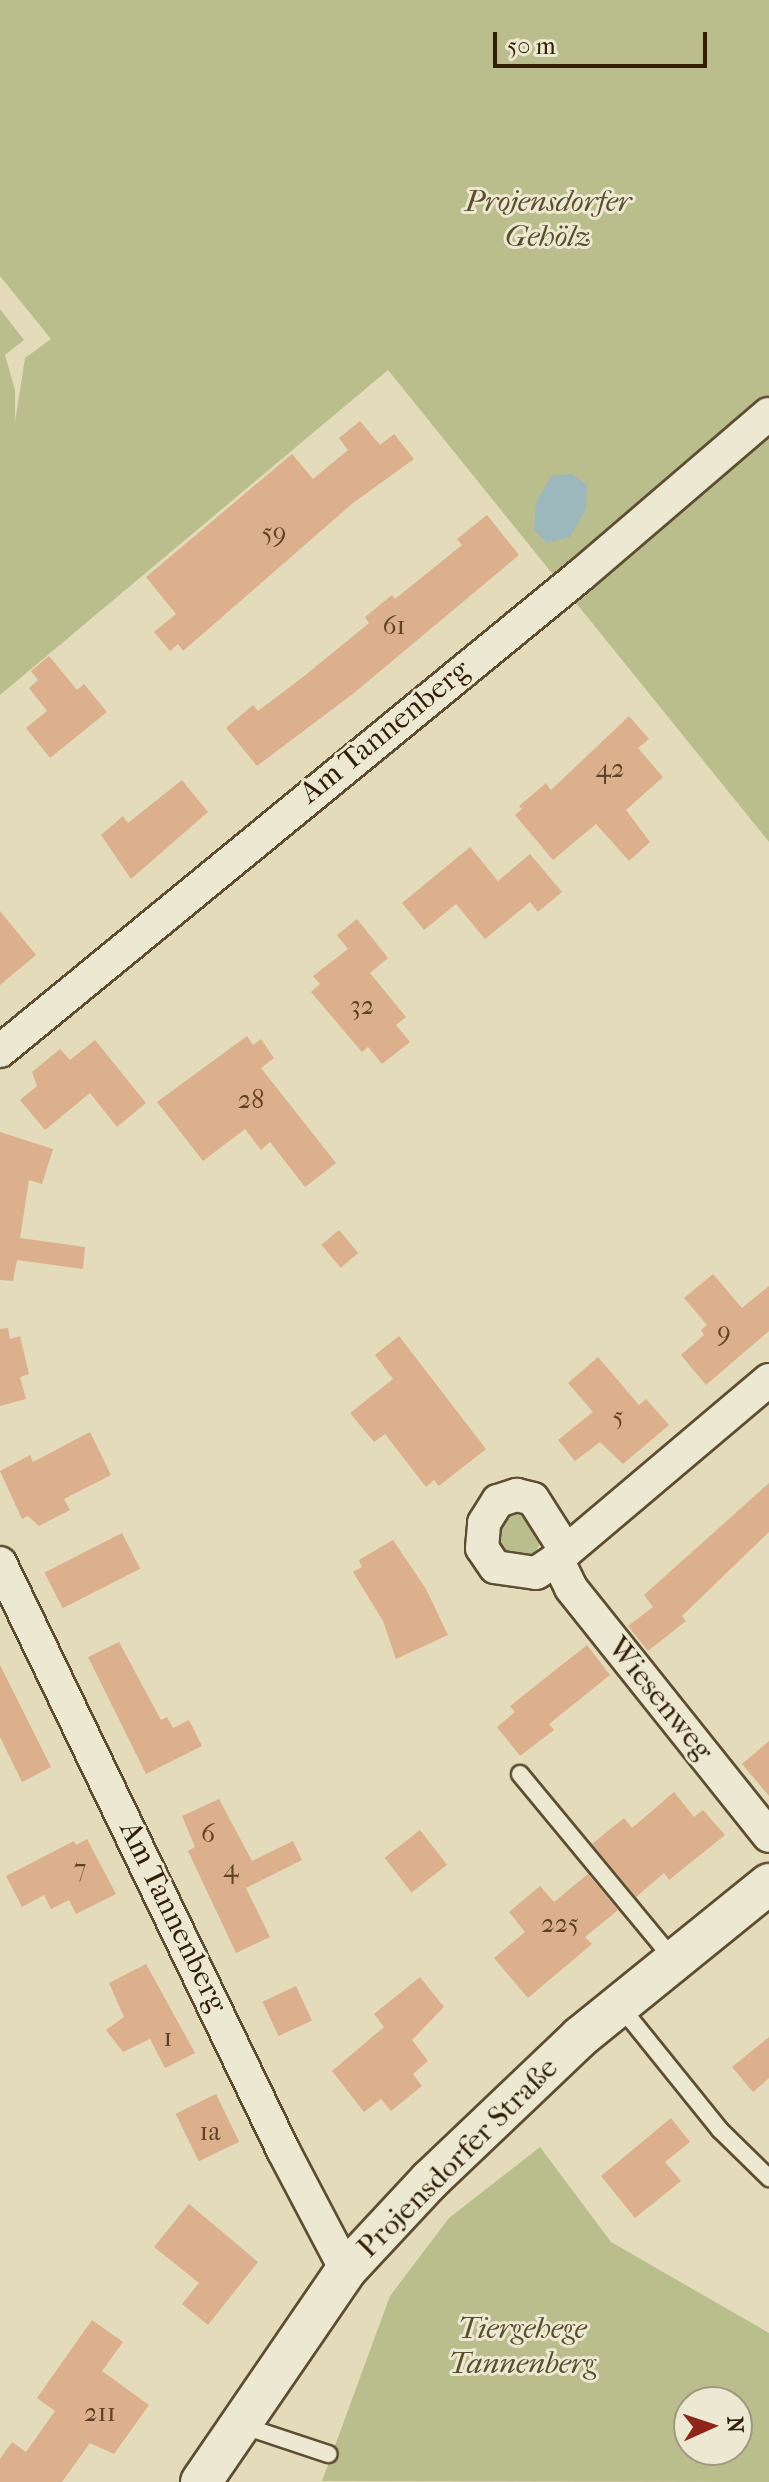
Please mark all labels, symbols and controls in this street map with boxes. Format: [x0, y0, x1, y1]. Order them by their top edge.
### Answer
scale bar [497, 16, 711, 66]
text: 50 m [507, 32, 556, 60]
park label: Projensdorfer Gehölz [465, 184, 631, 254]
house number: 59 [262, 517, 286, 549]
house number: 61 [382, 610, 406, 642]
street label: Am Tannenberg [293, 652, 477, 812]
house number: 42 [596, 753, 624, 785]
house number: 32 [350, 990, 374, 1022]
house number: 28 [238, 1084, 264, 1116]
house number: 9 [717, 1316, 731, 1348]
house number: 5 [612, 1401, 624, 1433]
street label: Wiesenweg [599, 1630, 721, 1768]
street label: Am Tannenberg [111, 1815, 235, 2019]
house number: 6 [201, 1818, 215, 1850]
house number: 7 [74, 1853, 86, 1885]
house number: 4 [223, 1853, 239, 1885]
house number: 225 [541, 1908, 579, 1940]
house number: 1 [163, 2022, 173, 2054]
street label: Projensdorfer Straße [350, 2050, 566, 2266]
house number: 1a [199, 2116, 221, 2148]
park label: Tiergehege Tannenberg [448, 2311, 596, 2382]
north arrow [673, 2386, 753, 2466]
house number: 211 [84, 2397, 116, 2429]
text: N [722, 2416, 748, 2434]

